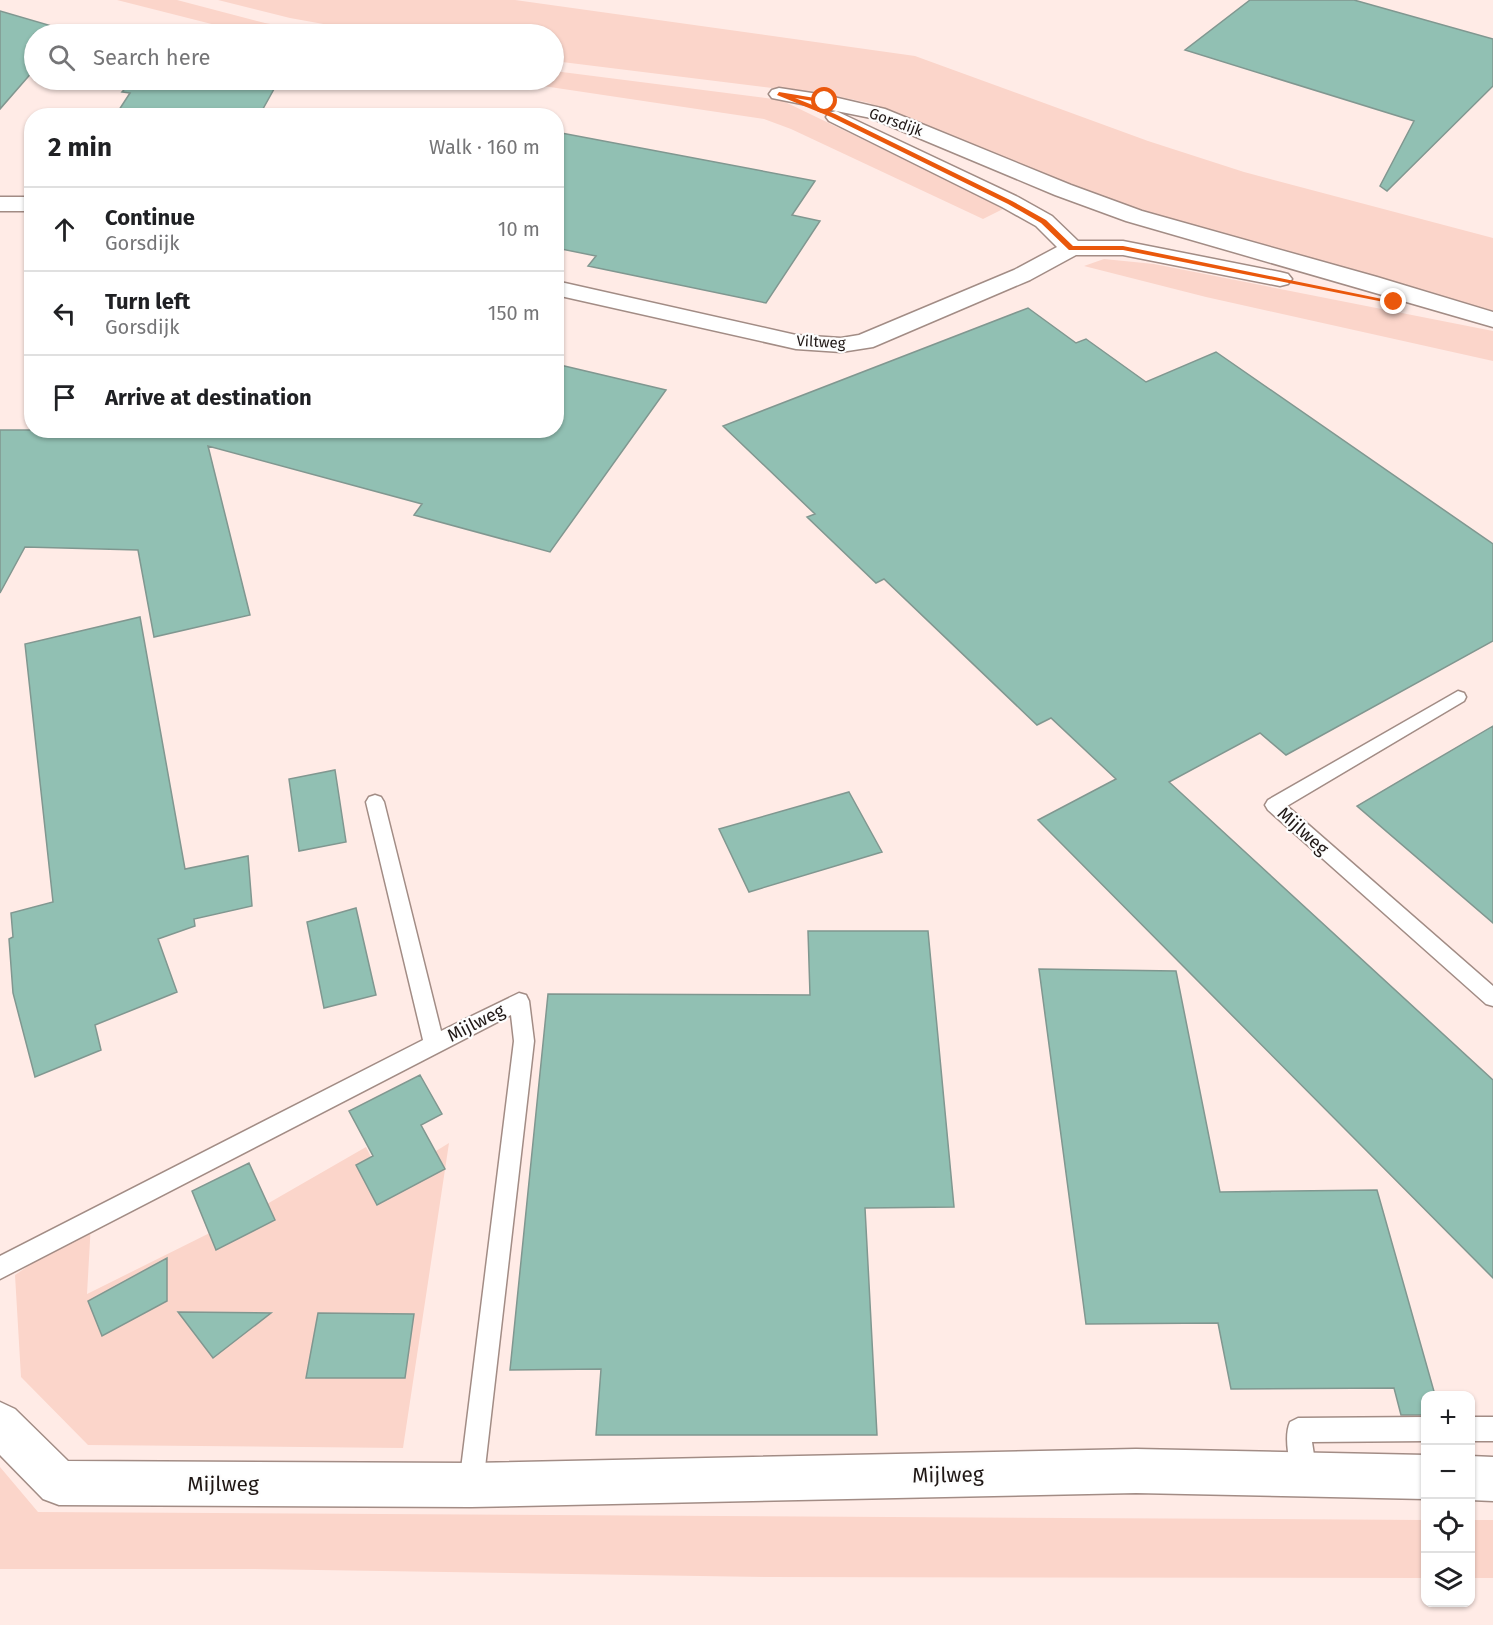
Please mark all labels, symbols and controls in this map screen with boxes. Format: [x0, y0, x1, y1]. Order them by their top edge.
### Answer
search box [24, 24, 564, 90]
icon: search [45, 41, 78, 74]
text: Search here [93, 44, 211, 71]
route start [811, 87, 837, 113]
street label: Gorsdijk [867, 104, 926, 140]
text: 2 min [48, 132, 112, 163]
text: Walk · 160 m [429, 135, 540, 159]
text: Continue [105, 204, 195, 231]
icon: ahead [48, 213, 81, 246]
text: 10 m [498, 217, 540, 241]
text: Gorsdijk [105, 231, 180, 255]
text: Turn left [105, 288, 190, 315]
route end [1380, 288, 1406, 314]
icon: left [48, 297, 81, 330]
text: 150 m [488, 301, 540, 325]
text: Gorsdijk [105, 315, 180, 339]
street label: Viltweg [796, 332, 846, 352]
icon: arrive [48, 381, 81, 414]
text: Arrive at destination [105, 384, 312, 411]
street label: Mijlweg [1273, 802, 1334, 860]
street label: Mijlweg [444, 999, 509, 1047]
map controls [1421, 1391, 1475, 1607]
button: + [1421, 1391, 1475, 1445]
button: − [1421, 1445, 1475, 1499]
street label: Mijlweg [912, 1461, 984, 1489]
street label: Mijlweg [187, 1471, 259, 1497]
button: locate [1421, 1499, 1475, 1553]
button: layers [1421, 1553, 1475, 1607]

